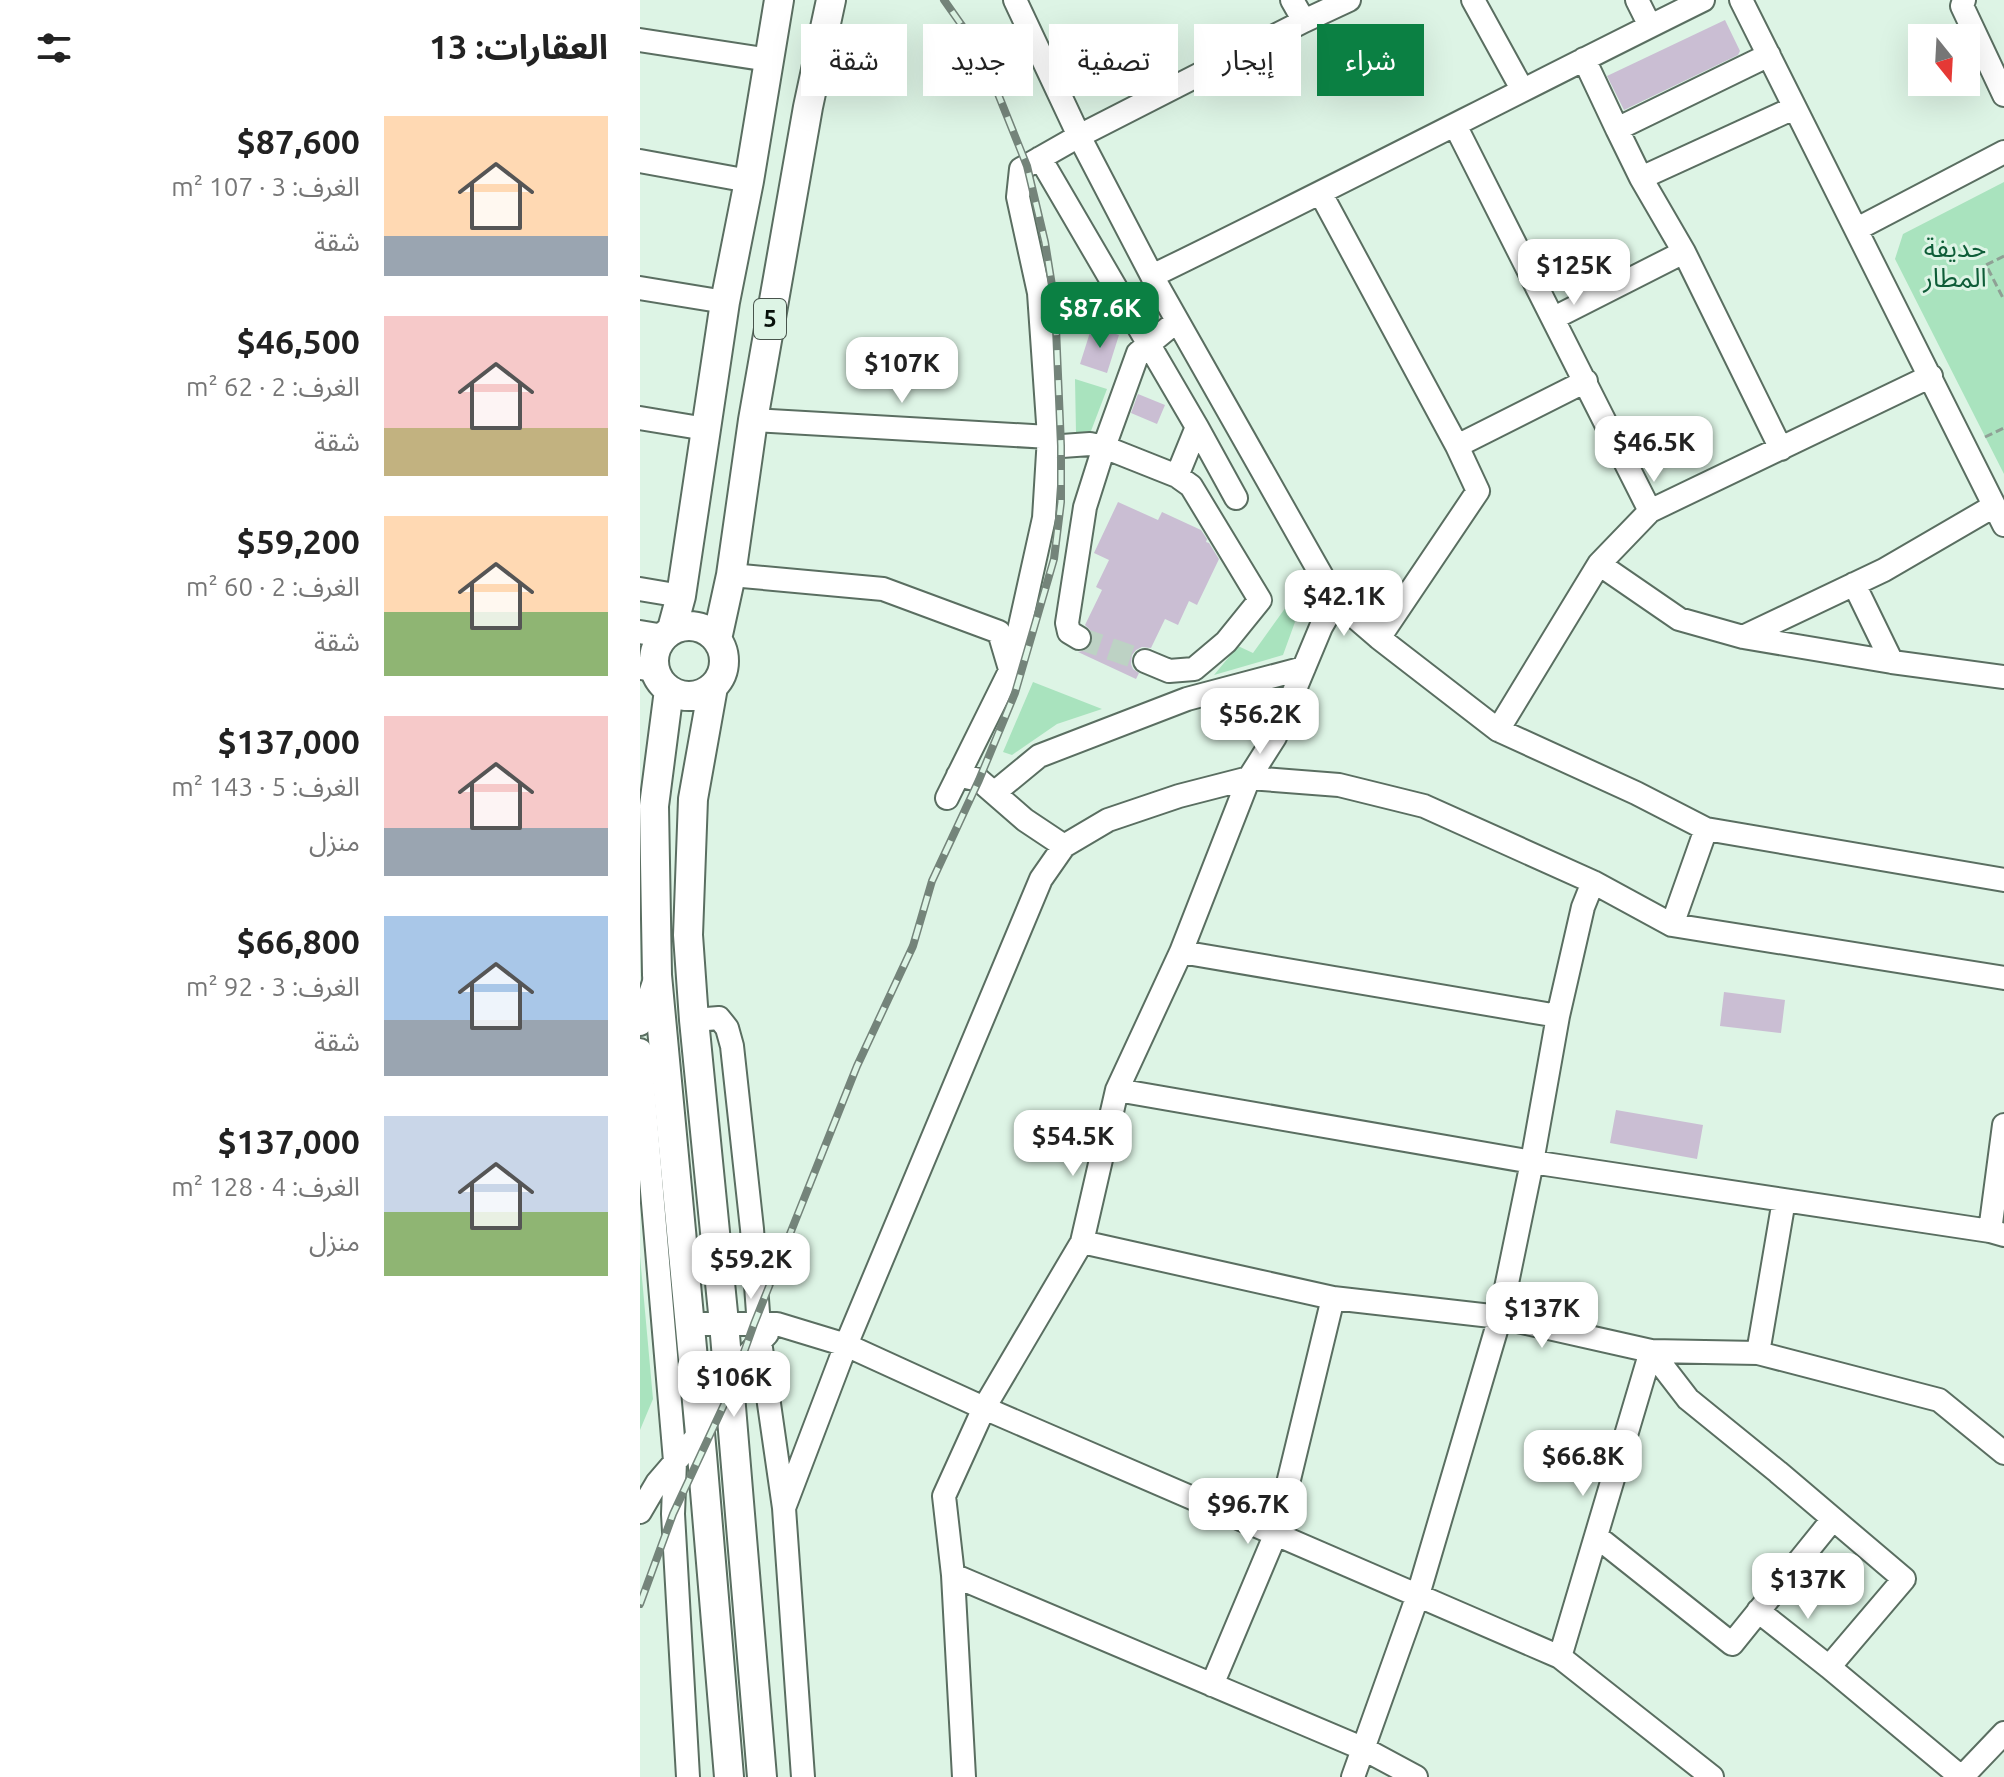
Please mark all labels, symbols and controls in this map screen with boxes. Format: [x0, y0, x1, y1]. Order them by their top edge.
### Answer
chip: شقة [801, 24, 907, 96]
chip: جديد [923, 24, 1033, 96]
chip: تصفية [1049, 24, 1178, 96]
chip: إيجار [1194, 24, 1301, 96]
chip: شراء [1317, 24, 1424, 96]
north arrow [1908, 24, 1980, 96]
map controls [1908, 24, 1980, 96]
icon: filters [32, 26, 76, 70]
text: العقارات: 13 [429, 27, 608, 65]
text: $87,600 [237, 122, 360, 160]
icon: home [448, 148, 544, 244]
text: الغرف: 3 · 107 m² [171, 172, 360, 201]
text: شقة [314, 227, 360, 256]
park label: حديفة المطار [1922, 233, 1987, 293]
pin: $125K [1518, 239, 1630, 307]
text: $125K [1536, 250, 1612, 279]
pin: $87.6K [1035, 282, 1165, 350]
text: $87.6K [1059, 293, 1141, 322]
road number: 5 [754, 299, 786, 339]
text: $46,500 [237, 322, 360, 360]
pin: $107K [846, 337, 958, 405]
icon: home [448, 348, 544, 444]
text: $107K [864, 348, 940, 377]
text: الغرف: 2 · 62 m² [186, 372, 360, 401]
pin: $46.5K [1589, 416, 1719, 484]
text: شقة [314, 427, 360, 456]
text: $46.5K [1613, 427, 1695, 456]
text: $59,200 [237, 522, 360, 560]
icon: home [448, 548, 544, 644]
pin: $42.1K [1279, 570, 1409, 638]
text: الغرف: 2 · 60 m² [186, 572, 360, 601]
text: $42.1K [1303, 581, 1385, 610]
text: شقة [314, 627, 360, 656]
pin: $56.2K [1195, 688, 1325, 756]
text: $56.2K [1219, 699, 1301, 728]
text: $137,000 [217, 722, 360, 760]
icon: home [448, 748, 544, 844]
text: الغرف: 5 · 143 m² [171, 772, 360, 801]
text: منزل [309, 827, 360, 856]
text: $66,800 [237, 922, 360, 960]
icon: home [448, 948, 544, 1044]
text: الغرف: 3 · 92 m² [186, 972, 360, 1001]
text: شقة [314, 1027, 360, 1056]
pin: $54.5K [1008, 1110, 1138, 1178]
text: $54.5K [1032, 1121, 1114, 1150]
text: $137,000 [217, 1122, 360, 1160]
icon: home [448, 1148, 544, 1244]
text: الغرف: 4 · 128 m² [171, 1172, 360, 1201]
text: منزل [309, 1227, 360, 1256]
pin: $59.2K [686, 1233, 816, 1301]
text: $59.2K [710, 1244, 792, 1273]
pin: $137K [1486, 1282, 1598, 1350]
text: $137K [1504, 1293, 1580, 1322]
pin: $106K [678, 1351, 790, 1419]
text: $106K [696, 1362, 772, 1391]
pin: $66.8K [1518, 1430, 1648, 1498]
text: $66.8K [1542, 1441, 1624, 1470]
pin: $96.7K [1183, 1478, 1313, 1546]
text: $96.7K [1207, 1489, 1289, 1518]
pin: $137K [1752, 1553, 1864, 1621]
text: $137K [1770, 1564, 1846, 1593]

